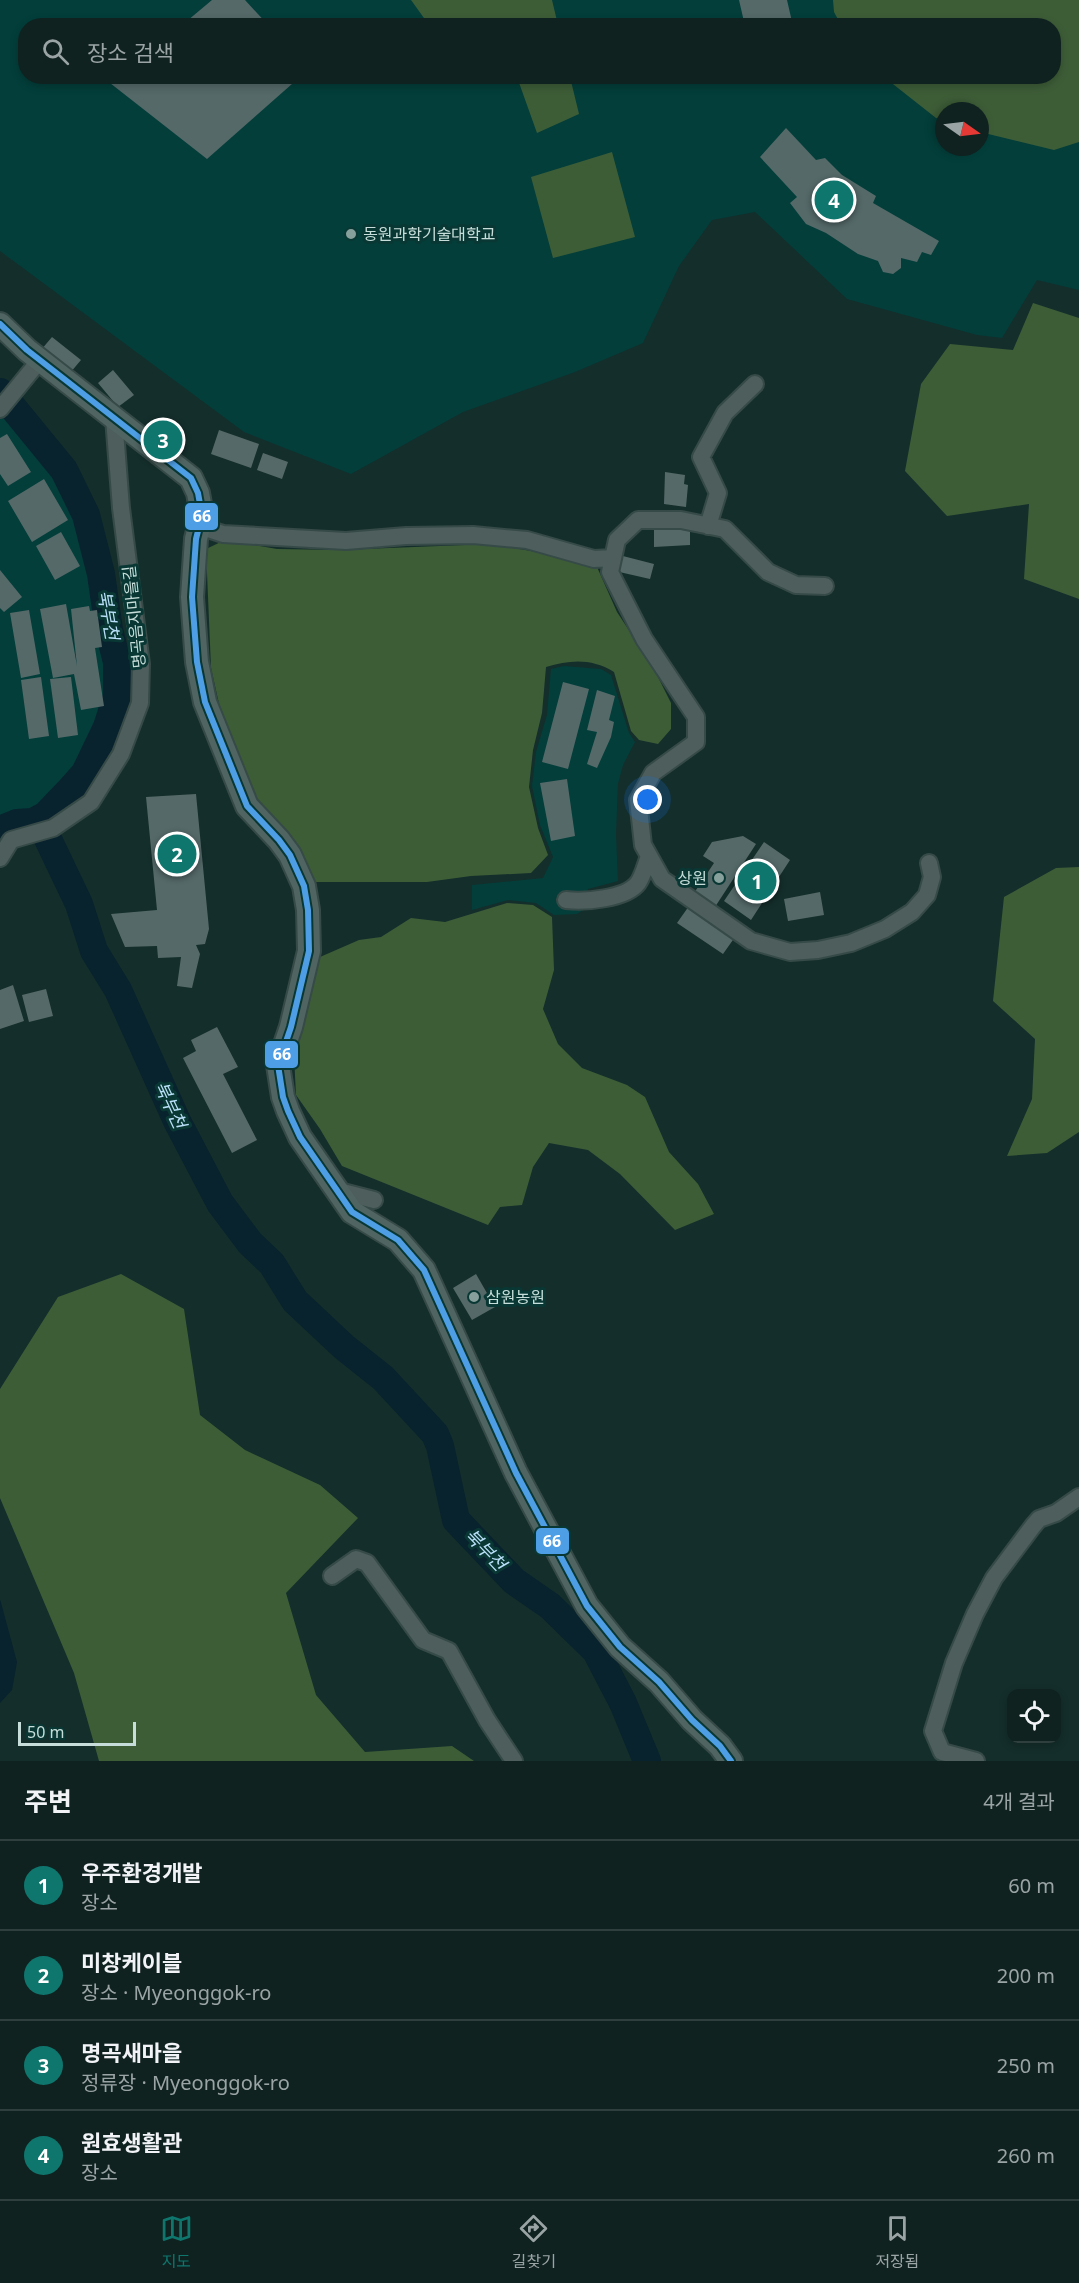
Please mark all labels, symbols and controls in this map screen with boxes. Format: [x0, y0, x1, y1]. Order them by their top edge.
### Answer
search box [18, 18, 1061, 84]
icon: search [39, 35, 72, 68]
text: 장소 검색 [87, 37, 174, 67]
north arrow [935, 102, 989, 156]
pin: 4 [814, 178, 854, 222]
place label: 동원과학기술대학교 [363, 223, 495, 245]
marker: 동원과학기술대학교 [344, 227, 358, 241]
pin: 3 [144, 418, 182, 462]
line badge: 66 [184, 502, 219, 531]
text: 66 [193, 505, 211, 527]
street label: 명곡음지마을길 [118, 565, 150, 669]
water label: 북부천 [93, 588, 126, 644]
your location [633, 785, 662, 814]
pin: 2 [158, 832, 196, 876]
pin: 1 [738, 858, 777, 904]
place label: 상원 [678, 867, 707, 889]
marker: 상원 [712, 871, 726, 885]
line badge: 66 [264, 1040, 299, 1069]
text: 66 [273, 1043, 291, 1065]
water label: 북부천 [150, 1077, 193, 1134]
place label: 삼원농원 [486, 1286, 545, 1308]
marker: 삼원농원 [467, 1290, 481, 1304]
water label: 북부천 [460, 1523, 513, 1577]
line badge: 66 [535, 1527, 570, 1555]
text: 66 [543, 1530, 561, 1552]
map controls [1007, 1689, 1061, 1743]
button: locate [1007, 1689, 1061, 1743]
scale bar [18, 1719, 136, 1746]
text: 50 m [27, 1721, 64, 1743]
text: 주변 [24, 1783, 72, 1819]
text: 4개 결과 [983, 1788, 1055, 1815]
text: 우주환경개발 [81, 1857, 202, 1887]
text: 1 [38, 1872, 49, 1899]
text: 60 m [1008, 1872, 1055, 1899]
text: 장소 [81, 1889, 118, 1916]
text: 미창케이블 [81, 1947, 182, 1977]
text: 2 [38, 1962, 49, 1989]
text: 200 m [997, 1962, 1055, 1989]
text: 장소 · Myeonggok-ro [81, 1979, 271, 2006]
text: 명곡새마을 [81, 2037, 182, 2067]
text: 3 [38, 2052, 49, 2079]
text: 250 m [997, 2052, 1055, 2079]
text: 정류장 · Myeonggok-ro [81, 2069, 290, 2096]
text: 원효생활관 [81, 2127, 182, 2157]
text: 4 [38, 2142, 49, 2169]
text: 260 m [997, 2142, 1055, 2169]
text: 장소 [81, 2159, 118, 2186]
tab: 지도 [160, 2212, 193, 2272]
tab: 길찾기 [512, 2212, 556, 2272]
tab: 저장됨 [875, 2212, 919, 2272]

